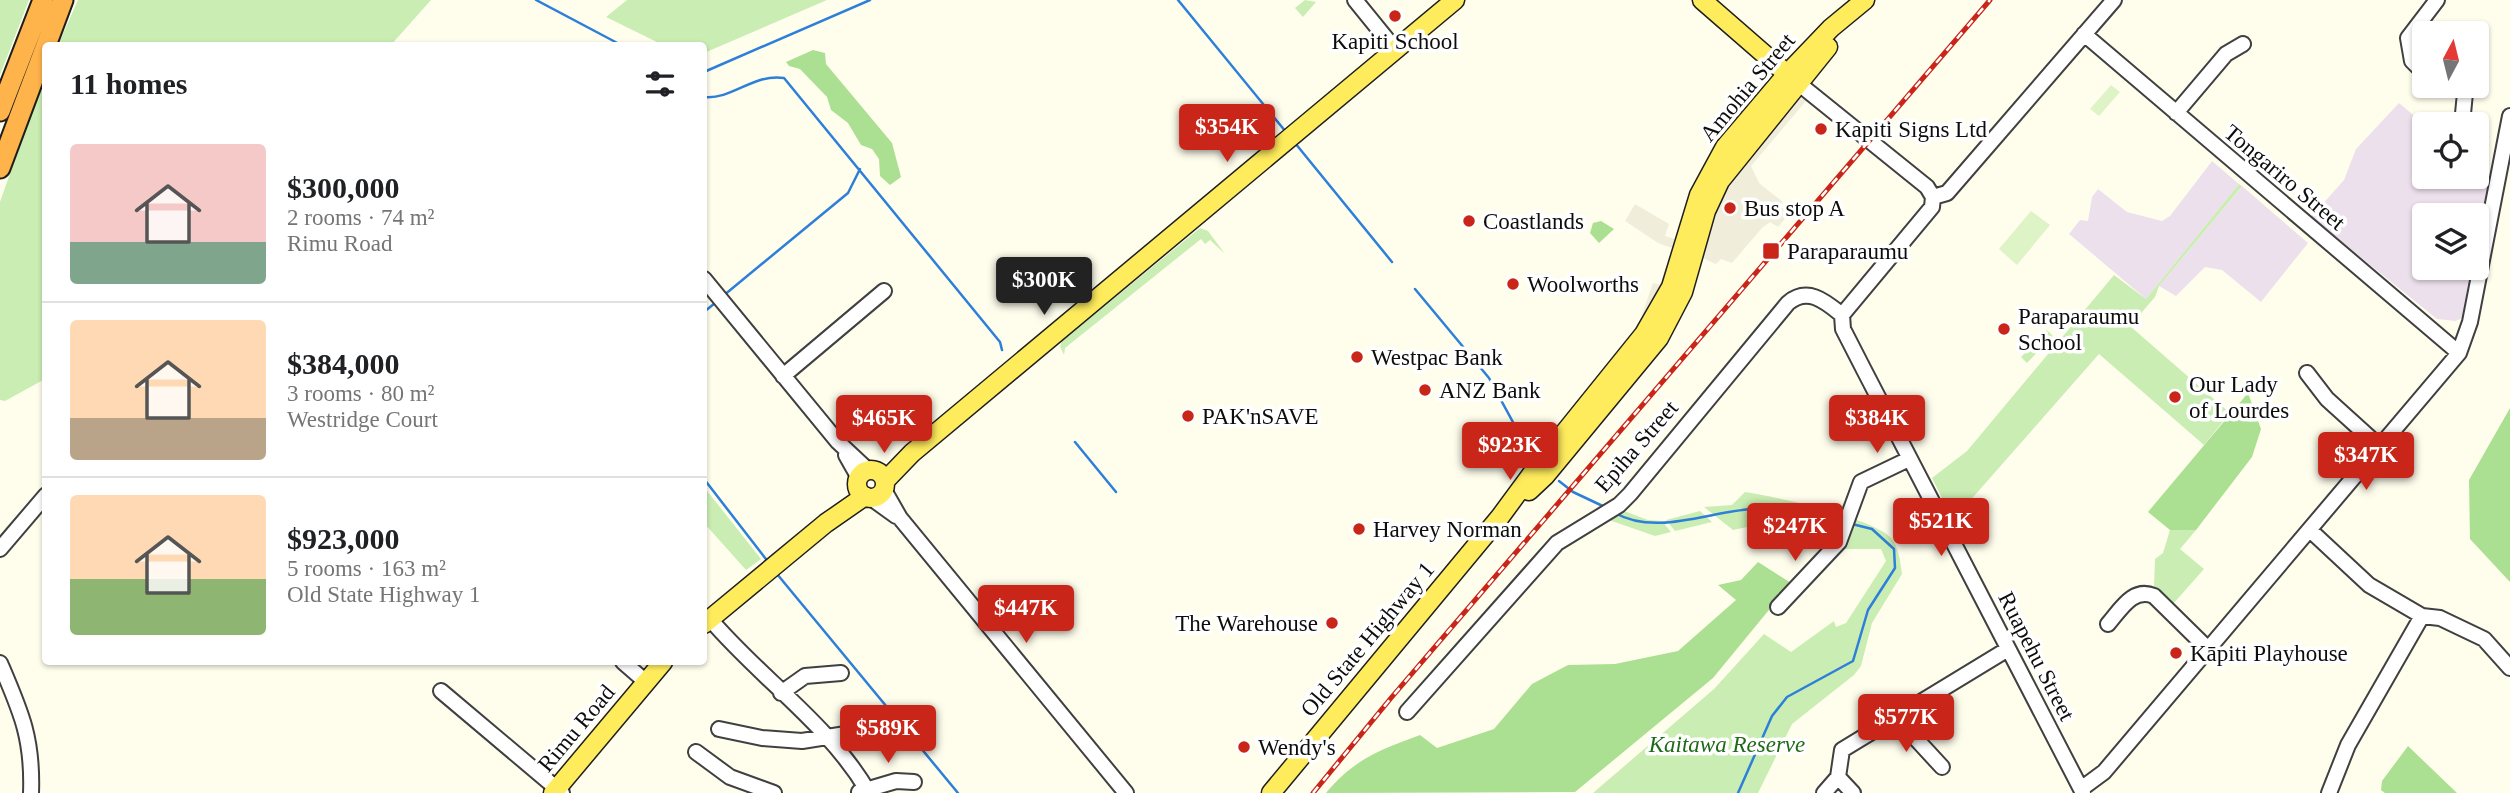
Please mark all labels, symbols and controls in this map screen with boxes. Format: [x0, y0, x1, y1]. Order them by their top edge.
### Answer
marker: Kapiti School [1387, 8, 1403, 24]
north arrow [2412, 21, 2488, 98]
map controls [2412, 21, 2489, 280]
street label: Amohia Street [1695, 28, 1800, 146]
place label: Kapiti School [1331, 29, 1459, 54]
icon: filters [641, 65, 679, 103]
text: 11 homes [70, 67, 188, 100]
pin: $354K [1178, 104, 1276, 164]
button: locate [2412, 112, 2489, 189]
text: $354K [1195, 114, 1259, 139]
place label: Kapiti Signs Ltd [1835, 117, 1988, 142]
street label: Tongariro Street [2219, 120, 2351, 235]
marker: Kapiti Signs Ltd [1813, 121, 1829, 137]
text: $300,000 [287, 171, 400, 204]
icon: home [126, 172, 210, 256]
place label: Bus stop A [1744, 196, 1845, 221]
marker: Bus stop A [1722, 200, 1738, 216]
button: layers [2412, 203, 2489, 280]
text: 2 rooms · 74 m² [287, 205, 434, 230]
place label: Coastlands [1483, 209, 1584, 234]
marker: Coastlands [1461, 213, 1477, 229]
text: Rimu Road [287, 231, 392, 256]
place label: Paraparaumu [1787, 239, 1909, 264]
marker: Paraparaumu [1761, 241, 1781, 261]
pin: $300K [995, 258, 1093, 317]
text: $300K [1012, 267, 1076, 292]
place label: Woolworths [1527, 272, 1639, 297]
marker: Woolworths [1505, 276, 1521, 292]
place label: Paraparaumu School [2018, 304, 2140, 355]
marker: Paraparaumu School [1996, 321, 2012, 337]
place label: Westpac Bank [1371, 345, 1503, 370]
text: $384,000 [287, 347, 400, 380]
icon: home [126, 348, 210, 432]
marker: Westpac Bank [1349, 349, 1365, 365]
place label: Our Lady of Lourdes [2189, 372, 2289, 423]
place label: ANZ Bank [1439, 378, 1541, 403]
text: 3 rooms · 80 m² [287, 381, 434, 406]
marker: ANZ Bank [1417, 382, 1433, 398]
marker: Our Lady of Lourdes [2167, 389, 2183, 405]
street label: Epiha Street [1590, 395, 1683, 497]
pin: $465K [835, 396, 933, 455]
pin: $384K [1828, 396, 1926, 455]
place label: PAK'nSAVE [1202, 404, 1319, 429]
text: $465K [852, 405, 916, 430]
text: $384K [1845, 405, 1909, 430]
text: Westridge Court [287, 407, 438, 432]
marker: PAK'nSAVE [1180, 408, 1196, 424]
pin: $923K [1461, 422, 1559, 482]
text: $923K [1478, 432, 1542, 457]
pin: $347K [2317, 433, 2415, 492]
text: $347K [2334, 442, 2398, 467]
pin: $521K [1892, 498, 1990, 558]
pin: $247K [1746, 504, 1844, 563]
text: $521K [1909, 508, 1973, 533]
text: $247K [1763, 513, 1827, 538]
place label: Harvey Norman [1373, 517, 1522, 542]
marker: Harvey Norman [1351, 521, 1367, 537]
text: $923,000 [287, 522, 400, 555]
icon: home [126, 523, 210, 607]
text: 5 rooms · 163 m² [287, 556, 446, 581]
street label: Old State Highway 1 [1296, 557, 1439, 721]
text: Old State Highway 1 [287, 582, 481, 607]
pin: $447K [977, 586, 1075, 645]
street label: Ruapehu Street [1993, 588, 2080, 725]
text: $447K [994, 595, 1058, 620]
place label: The Warehouse [1175, 611, 1318, 636]
marker: The Warehouse [1324, 615, 1340, 631]
place label: Kāpiti Playhouse [2190, 641, 2348, 666]
marker: Kāpiti Playhouse [2168, 645, 2184, 661]
street label: Rimu Road [533, 680, 620, 777]
pin: $577K [1857, 694, 1955, 754]
text: $577K [1874, 704, 1938, 729]
pin: $589K [839, 706, 937, 765]
text: $589K [856, 715, 920, 740]
park label: Kaitawa Reserve [1648, 732, 1805, 757]
place label: Wendy's [1258, 735, 1336, 760]
marker: Wendy's [1236, 739, 1252, 755]

